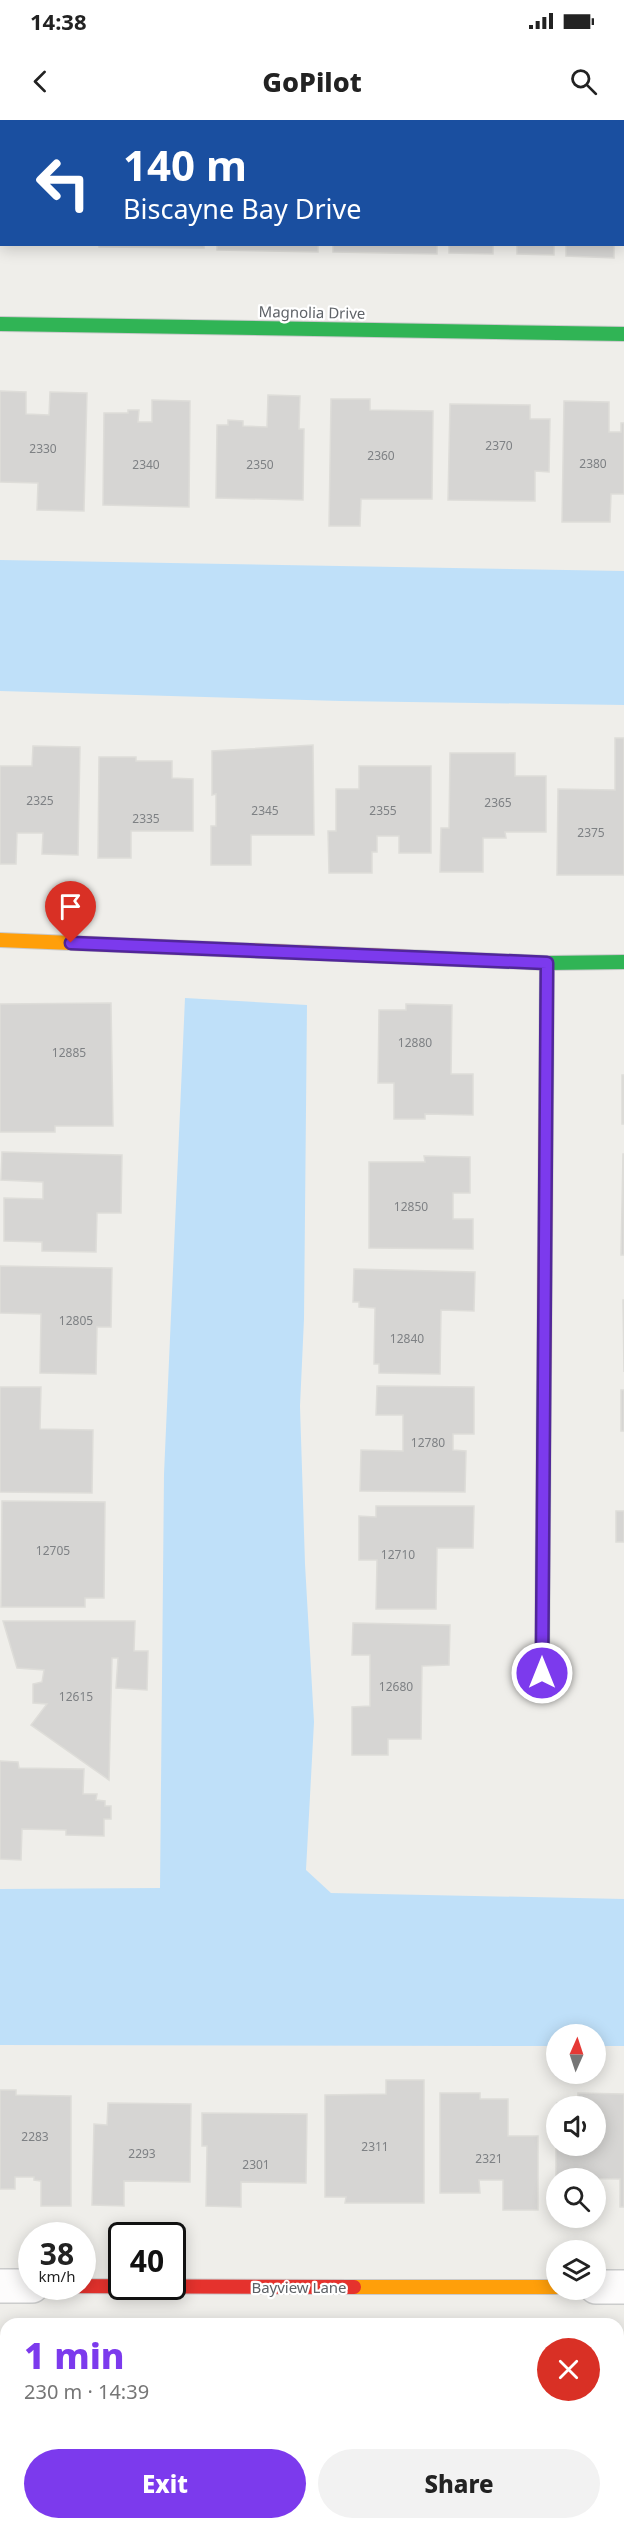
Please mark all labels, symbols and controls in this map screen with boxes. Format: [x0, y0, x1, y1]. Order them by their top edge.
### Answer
text: 14:38 [30, 6, 87, 36]
text: GoPilot [262, 63, 362, 100]
icon: back [24, 65, 57, 98]
icon: search [567, 65, 600, 98]
text: 140 m [123, 136, 247, 193]
icon: left [24, 144, 102, 222]
text: Biscayne Bay Drive [123, 190, 362, 227]
street label: Magnolia Drive [258, 301, 366, 323]
house number: 2370 [485, 437, 513, 454]
house number: 2330 [29, 440, 57, 457]
house number: 2360 [367, 447, 395, 464]
house number: 2380 [579, 455, 607, 472]
house number: 2340 [132, 456, 160, 473]
house number: 2350 [246, 456, 274, 473]
house number: 2325 [26, 792, 54, 809]
house number: 2365 [484, 794, 512, 811]
house number: 2345 [251, 802, 279, 819]
house number: 2355 [369, 802, 397, 819]
house number: 2335 [132, 810, 160, 827]
house number: 2375 [577, 824, 605, 841]
pin [45, 881, 96, 943]
icon: arrive [54, 890, 87, 923]
house number: 12880 [398, 1034, 432, 1051]
house number: 12885 [52, 1044, 86, 1061]
house number: 12850 [394, 1198, 428, 1215]
house number: 12805 [59, 1312, 93, 1329]
house number: 12840 [390, 1330, 424, 1347]
house number: 12780 [411, 1434, 445, 1451]
house number: 12705 [36, 1542, 70, 1559]
house number: 12710 [381, 1546, 415, 1563]
position arrow [510, 1641, 574, 1705]
house number: 12680 [379, 1678, 413, 1695]
house number: 12615 [59, 1688, 93, 1705]
north arrow [546, 2024, 606, 2084]
map controls [546, 2024, 606, 2300]
button: sound [546, 2096, 606, 2156]
house number: 2283 [21, 2128, 49, 2145]
house number: 2311 [361, 2138, 389, 2155]
house number: 2293 [128, 2145, 156, 2162]
house number: 2321 [475, 2150, 503, 2167]
house number: 2301 [242, 2156, 270, 2173]
button: search [546, 2168, 606, 2228]
speed limit sign: 40 [108, 2222, 186, 2300]
text: 38 [40, 2233, 74, 2274]
button: layers [546, 2240, 606, 2300]
text: km/h [39, 2266, 75, 2286]
street label: Bayview Lane [251, 2277, 347, 2297]
text: 1 min [24, 2331, 125, 2380]
button: close [537, 2338, 600, 2401]
text: 230 m · 14:39 [24, 2378, 149, 2405]
button: Exit [24, 2449, 306, 2518]
button: Share [318, 2449, 600, 2518]

